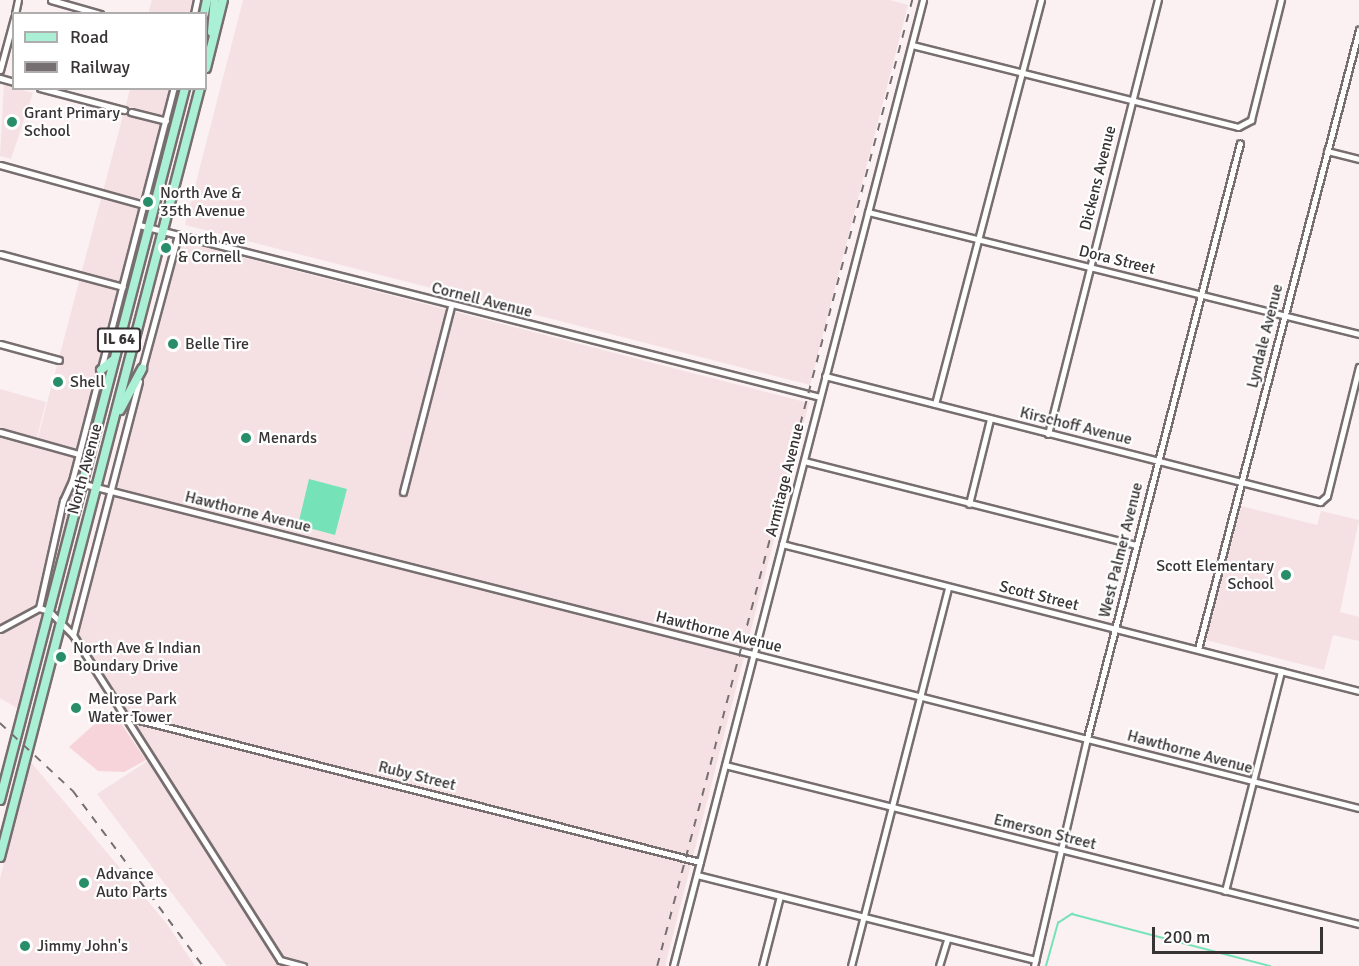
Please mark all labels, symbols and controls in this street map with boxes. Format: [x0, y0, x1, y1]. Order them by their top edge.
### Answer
legend [12, 12, 207, 90]
text: Road [70, 26, 109, 48]
text: Railway [70, 56, 130, 78]
place label: Grant Primary School [24, 103, 120, 141]
marker: Grant Primary School [5, 115, 19, 129]
street label: Dickens Avenue [1076, 124, 1120, 232]
place label: North Ave & 35th Avenue [160, 183, 245, 221]
marker: North Ave & 35th Avenue [141, 195, 155, 209]
place label: North Ave & Cornell [178, 229, 246, 267]
marker: North Ave & Cornell [159, 241, 173, 255]
street label: Dora Street [1077, 241, 1157, 279]
street label: Cornell Avenue [430, 278, 534, 322]
street label: Lyndale Avenue [1243, 282, 1287, 390]
road number: IL 64 [96, 328, 142, 352]
place label: Belle Tire [185, 334, 249, 354]
marker: Belle Tire [166, 337, 180, 351]
place label: Shell [70, 372, 105, 392]
marker: Shell [51, 375, 65, 389]
street label: Kirschoff Avenue [1018, 403, 1134, 449]
street label: North Avenue [64, 421, 106, 517]
street label: Armitage Avenue [762, 421, 808, 539]
place label: Menards [258, 428, 317, 448]
marker: Menards [239, 431, 253, 445]
street label: West Palmer Avenue [1095, 480, 1147, 620]
street label: Hawthorne Avenue [183, 487, 313, 537]
place label: Scott Elementary School [1156, 556, 1274, 594]
marker: Scott Elementary School [1279, 568, 1293, 582]
street label: Scott Street [997, 577, 1081, 615]
street label: Hawthorne Avenue [654, 607, 784, 657]
place label: North Ave & Indian Boundary Drive [73, 638, 201, 676]
marker: North Ave & Indian Boundary Drive [54, 650, 68, 664]
place label: Melrose Park Water Tower [88, 689, 177, 727]
marker: Melrose Park Water Tower [69, 701, 83, 715]
street label: Hawthorne Avenue [1125, 726, 1255, 778]
street label: Ruby Street [376, 757, 458, 795]
street label: Emerson Street [992, 810, 1098, 854]
place label: Advance Auto Parts [96, 864, 167, 902]
marker: Advance Auto Parts [77, 876, 91, 890]
scale bar [1155, 915, 1326, 953]
text: 200 m [1163, 926, 1210, 948]
place label: Jimmy John's [37, 936, 128, 956]
marker: Jimmy John's [18, 939, 32, 953]

